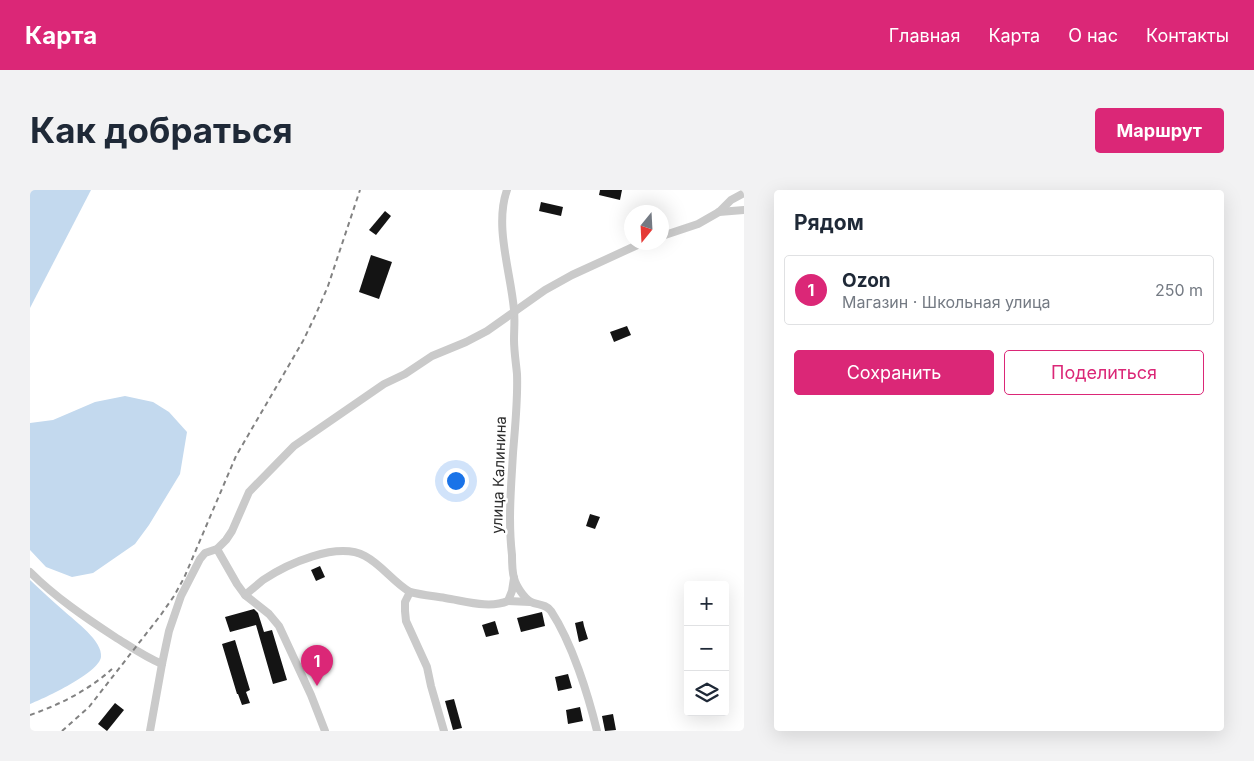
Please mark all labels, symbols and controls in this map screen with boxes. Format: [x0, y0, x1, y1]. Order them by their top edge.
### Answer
text: Карта [25, 21, 97, 50]
text: Главная [889, 25, 960, 46]
text: Карта [988, 25, 1040, 46]
text: О нас [1068, 25, 1118, 46]
text: Контакты [1146, 25, 1229, 46]
button: Маршрут [1095, 108, 1224, 153]
text: Как добраться [30, 109, 293, 151]
north arrow [624, 205, 669, 250]
text: Рядом [794, 210, 864, 235]
text: Ozon [842, 269, 891, 292]
text: 1 [808, 280, 814, 300]
text: 250 m [1155, 280, 1203, 300]
text: Магазин · Школьная улица [842, 292, 1050, 312]
button: Сохранить [794, 350, 994, 395]
button: Поделиться [1004, 350, 1204, 395]
street label: улица Калинина [487, 416, 510, 534]
your location [443, 468, 469, 494]
map controls [684, 581, 729, 716]
button: + [684, 581, 729, 626]
button: − [684, 626, 729, 671]
pin: 1 [301, 645, 333, 686]
button: layers [684, 671, 729, 716]

